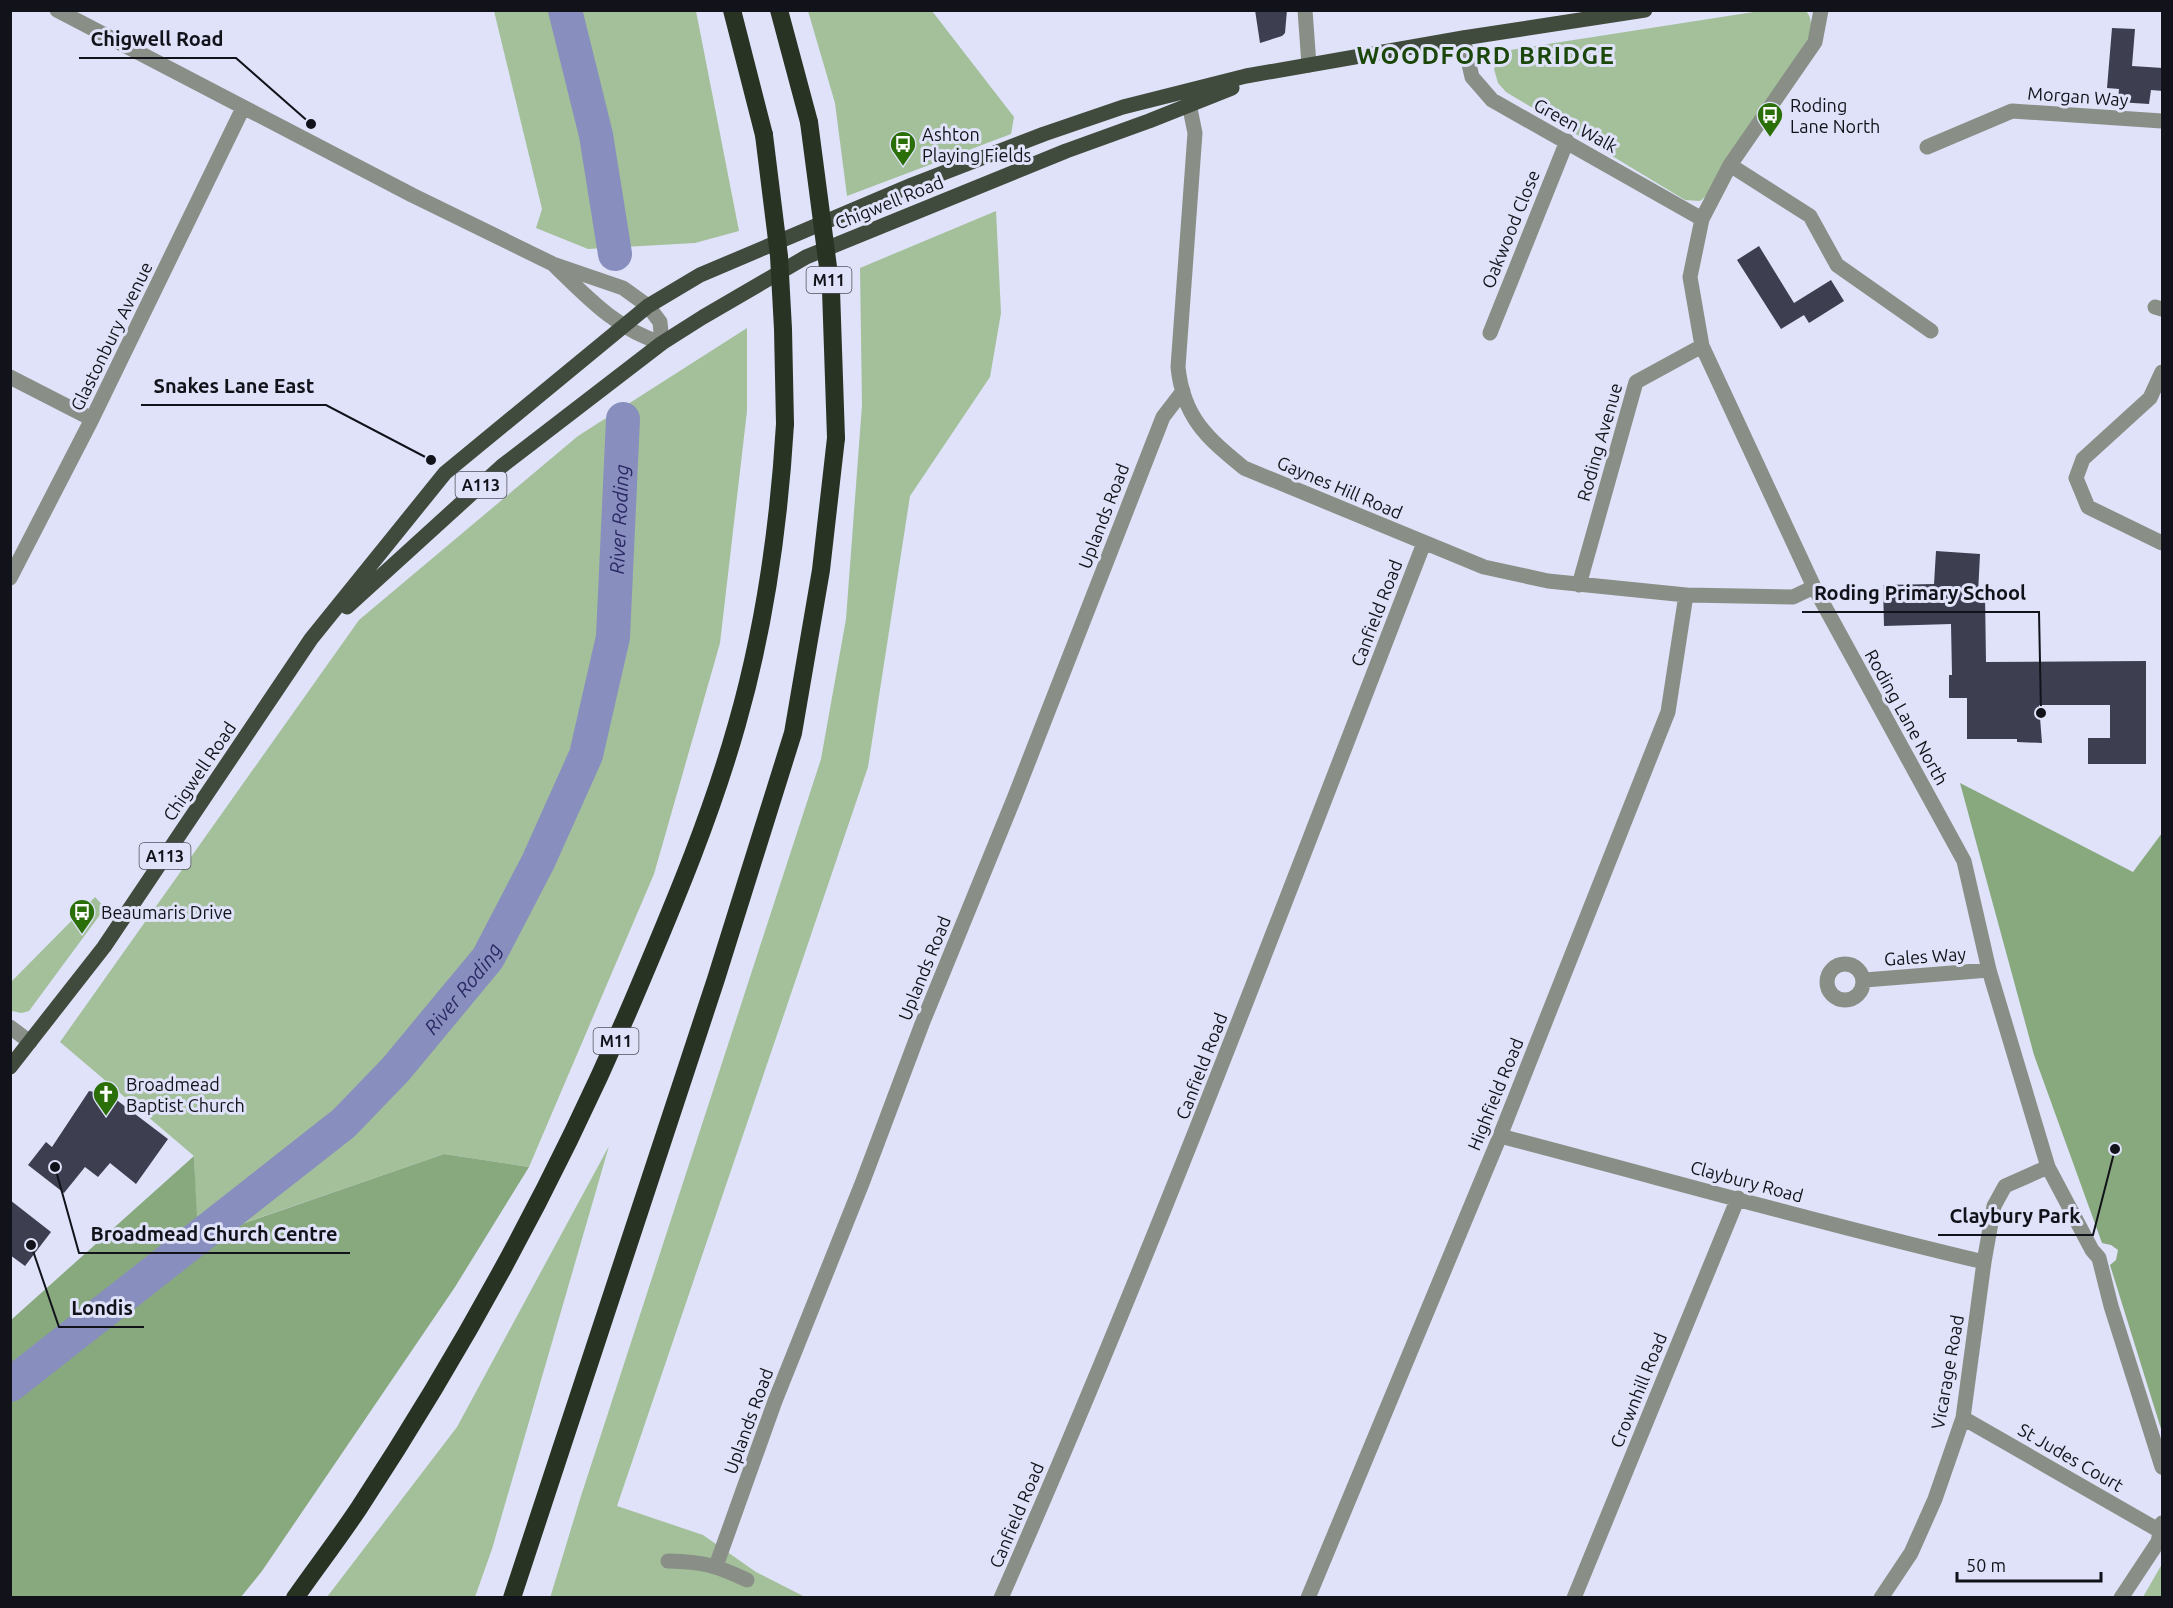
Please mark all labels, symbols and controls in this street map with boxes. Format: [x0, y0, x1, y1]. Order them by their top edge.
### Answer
callout: Chigwell Road [79, 20, 236, 58]
text: Chigwell Road [90, 27, 224, 50]
district label: WOODFORD BRIDGE [1357, 42, 1615, 69]
street label: Morgan Way [2027, 82, 2129, 110]
street label: Green Walk [1531, 94, 1621, 156]
place label: Roding Lane North [1790, 95, 1880, 136]
bus stop icon: Roding Lane North [1755, 100, 1785, 138]
place label: Ashton Playing Fields [922, 124, 1032, 165]
bus stop icon: Ashton Playing Fields [888, 129, 918, 167]
street label: Oakwood Close [1477, 167, 1543, 291]
street label: Chigwell Road [832, 171, 946, 233]
street label: Glastonbury Avenue [66, 258, 156, 414]
road number: M11 [806, 267, 852, 293]
callout: Snakes Lane East [141, 367, 326, 405]
text: Snakes Lane East [154, 374, 315, 397]
street label: Roding Avenue [1573, 381, 1625, 503]
street label: Gaynes Hill Road [1274, 452, 1406, 522]
street label: Uplands Road [1074, 461, 1132, 571]
water label: River Roding [604, 464, 632, 575]
road number: A113 [456, 472, 506, 498]
street label: Canfield Road [1346, 557, 1406, 669]
callout: Roding Primary School [1802, 574, 2039, 612]
text: Roding Primary School [1814, 581, 2026, 604]
street label: Roding Lane North [1861, 646, 1953, 788]
street label: Chigwell Road [159, 718, 239, 824]
road number: A113 [140, 843, 190, 869]
bus stop icon: Beaumaris Drive [67, 897, 97, 935]
place label: Beaumaris Drive [101, 902, 232, 922]
street label: Uplands Road [894, 913, 954, 1023]
water label: River Roding [419, 939, 505, 1038]
street label: Gales Way [1883, 943, 1967, 969]
street label: Canfield Road [1171, 1010, 1231, 1122]
road number: M11 [594, 1028, 638, 1054]
street label: Highfield Road [1463, 1035, 1527, 1153]
place label: Broadmead Baptist Church [126, 1074, 245, 1115]
church icon: Broadmead Baptist Church [91, 1079, 121, 1117]
street label: Claybury Road [1688, 1156, 1806, 1206]
callout: Claybury Park [1938, 1197, 2093, 1235]
text: Claybury Park [1950, 1204, 2080, 1227]
callout: Broadmead Church Centre [79, 1215, 350, 1253]
text: Broadmead Church Centre [90, 1222, 338, 1245]
callout: Londis [59, 1289, 144, 1327]
text: Londis [71, 1296, 133, 1319]
street label: Vicarage Road [1927, 1313, 1967, 1431]
street label: Crownhill Road [1606, 1330, 1670, 1450]
street label: Uplands Road [720, 1365, 776, 1477]
street label: St Judes Court [2015, 1419, 2127, 1495]
street label: Canfield Road [985, 1459, 1047, 1571]
scale bar [1957, 1545, 2101, 1583]
text: 50 m [1966, 1555, 2006, 1575]

